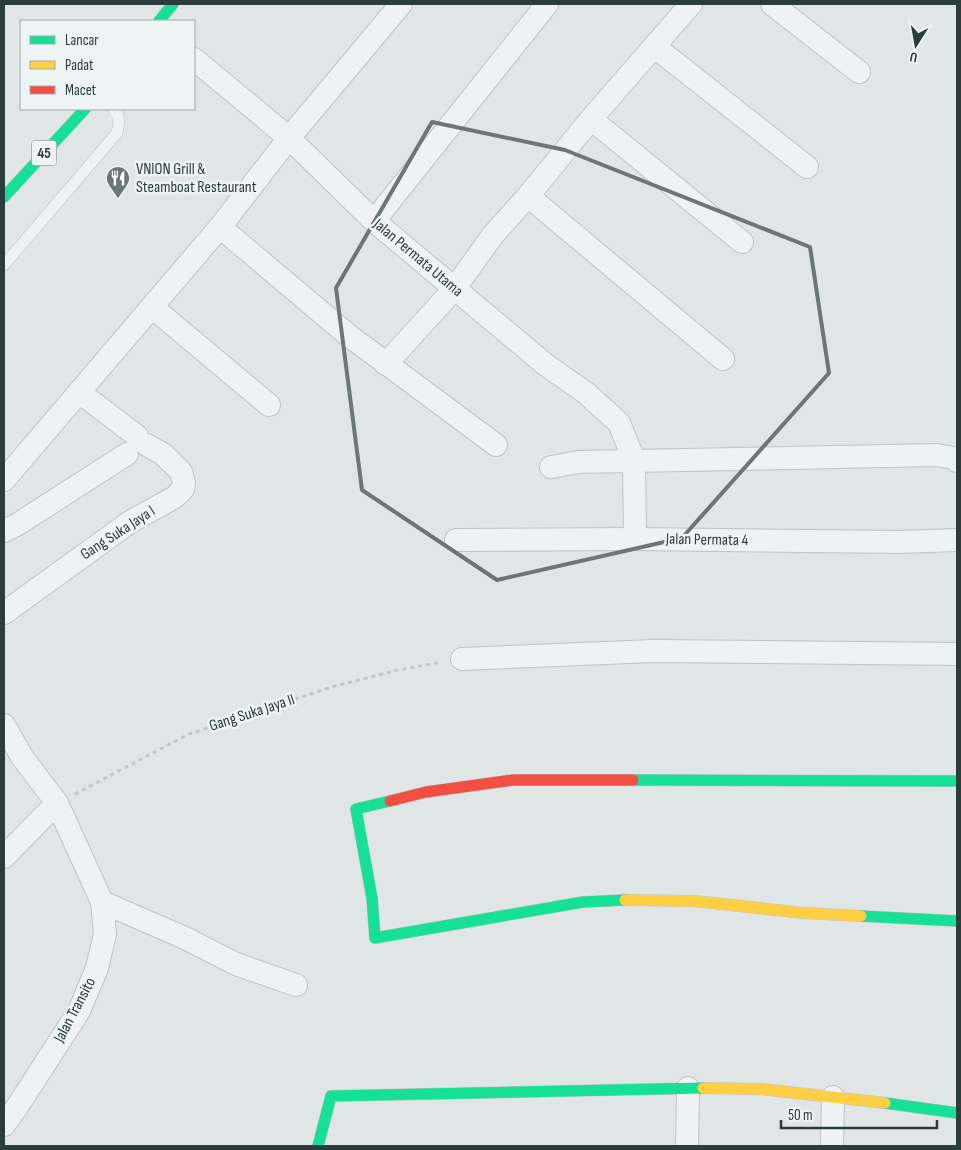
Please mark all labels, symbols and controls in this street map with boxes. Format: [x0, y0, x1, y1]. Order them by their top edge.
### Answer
legend [20, 20, 195, 110]
north arrow [891, 20, 941, 70]
text: Lancar [65, 31, 99, 50]
text: U [908, 48, 919, 66]
text: Padat [65, 56, 94, 75]
text: Macet [65, 81, 97, 100]
road number: 45 [32, 140, 56, 166]
place label: VNION Grill & Steamboat Restaurant [136, 160, 257, 197]
restaurant icon: VNION Grill & Steamboat Restaurant [105, 165, 131, 199]
street label: Jalan Permata Utama [369, 214, 467, 301]
street label: Gang Suka Jaya I [77, 502, 159, 564]
street label: Jalan Permata 4 [665, 530, 749, 550]
street label: Gang Suka Jaya II [207, 690, 297, 736]
street label: Jalan Transito [50, 974, 100, 1047]
scale bar [781, 1098, 937, 1130]
text: 50 m [788, 1106, 813, 1125]

